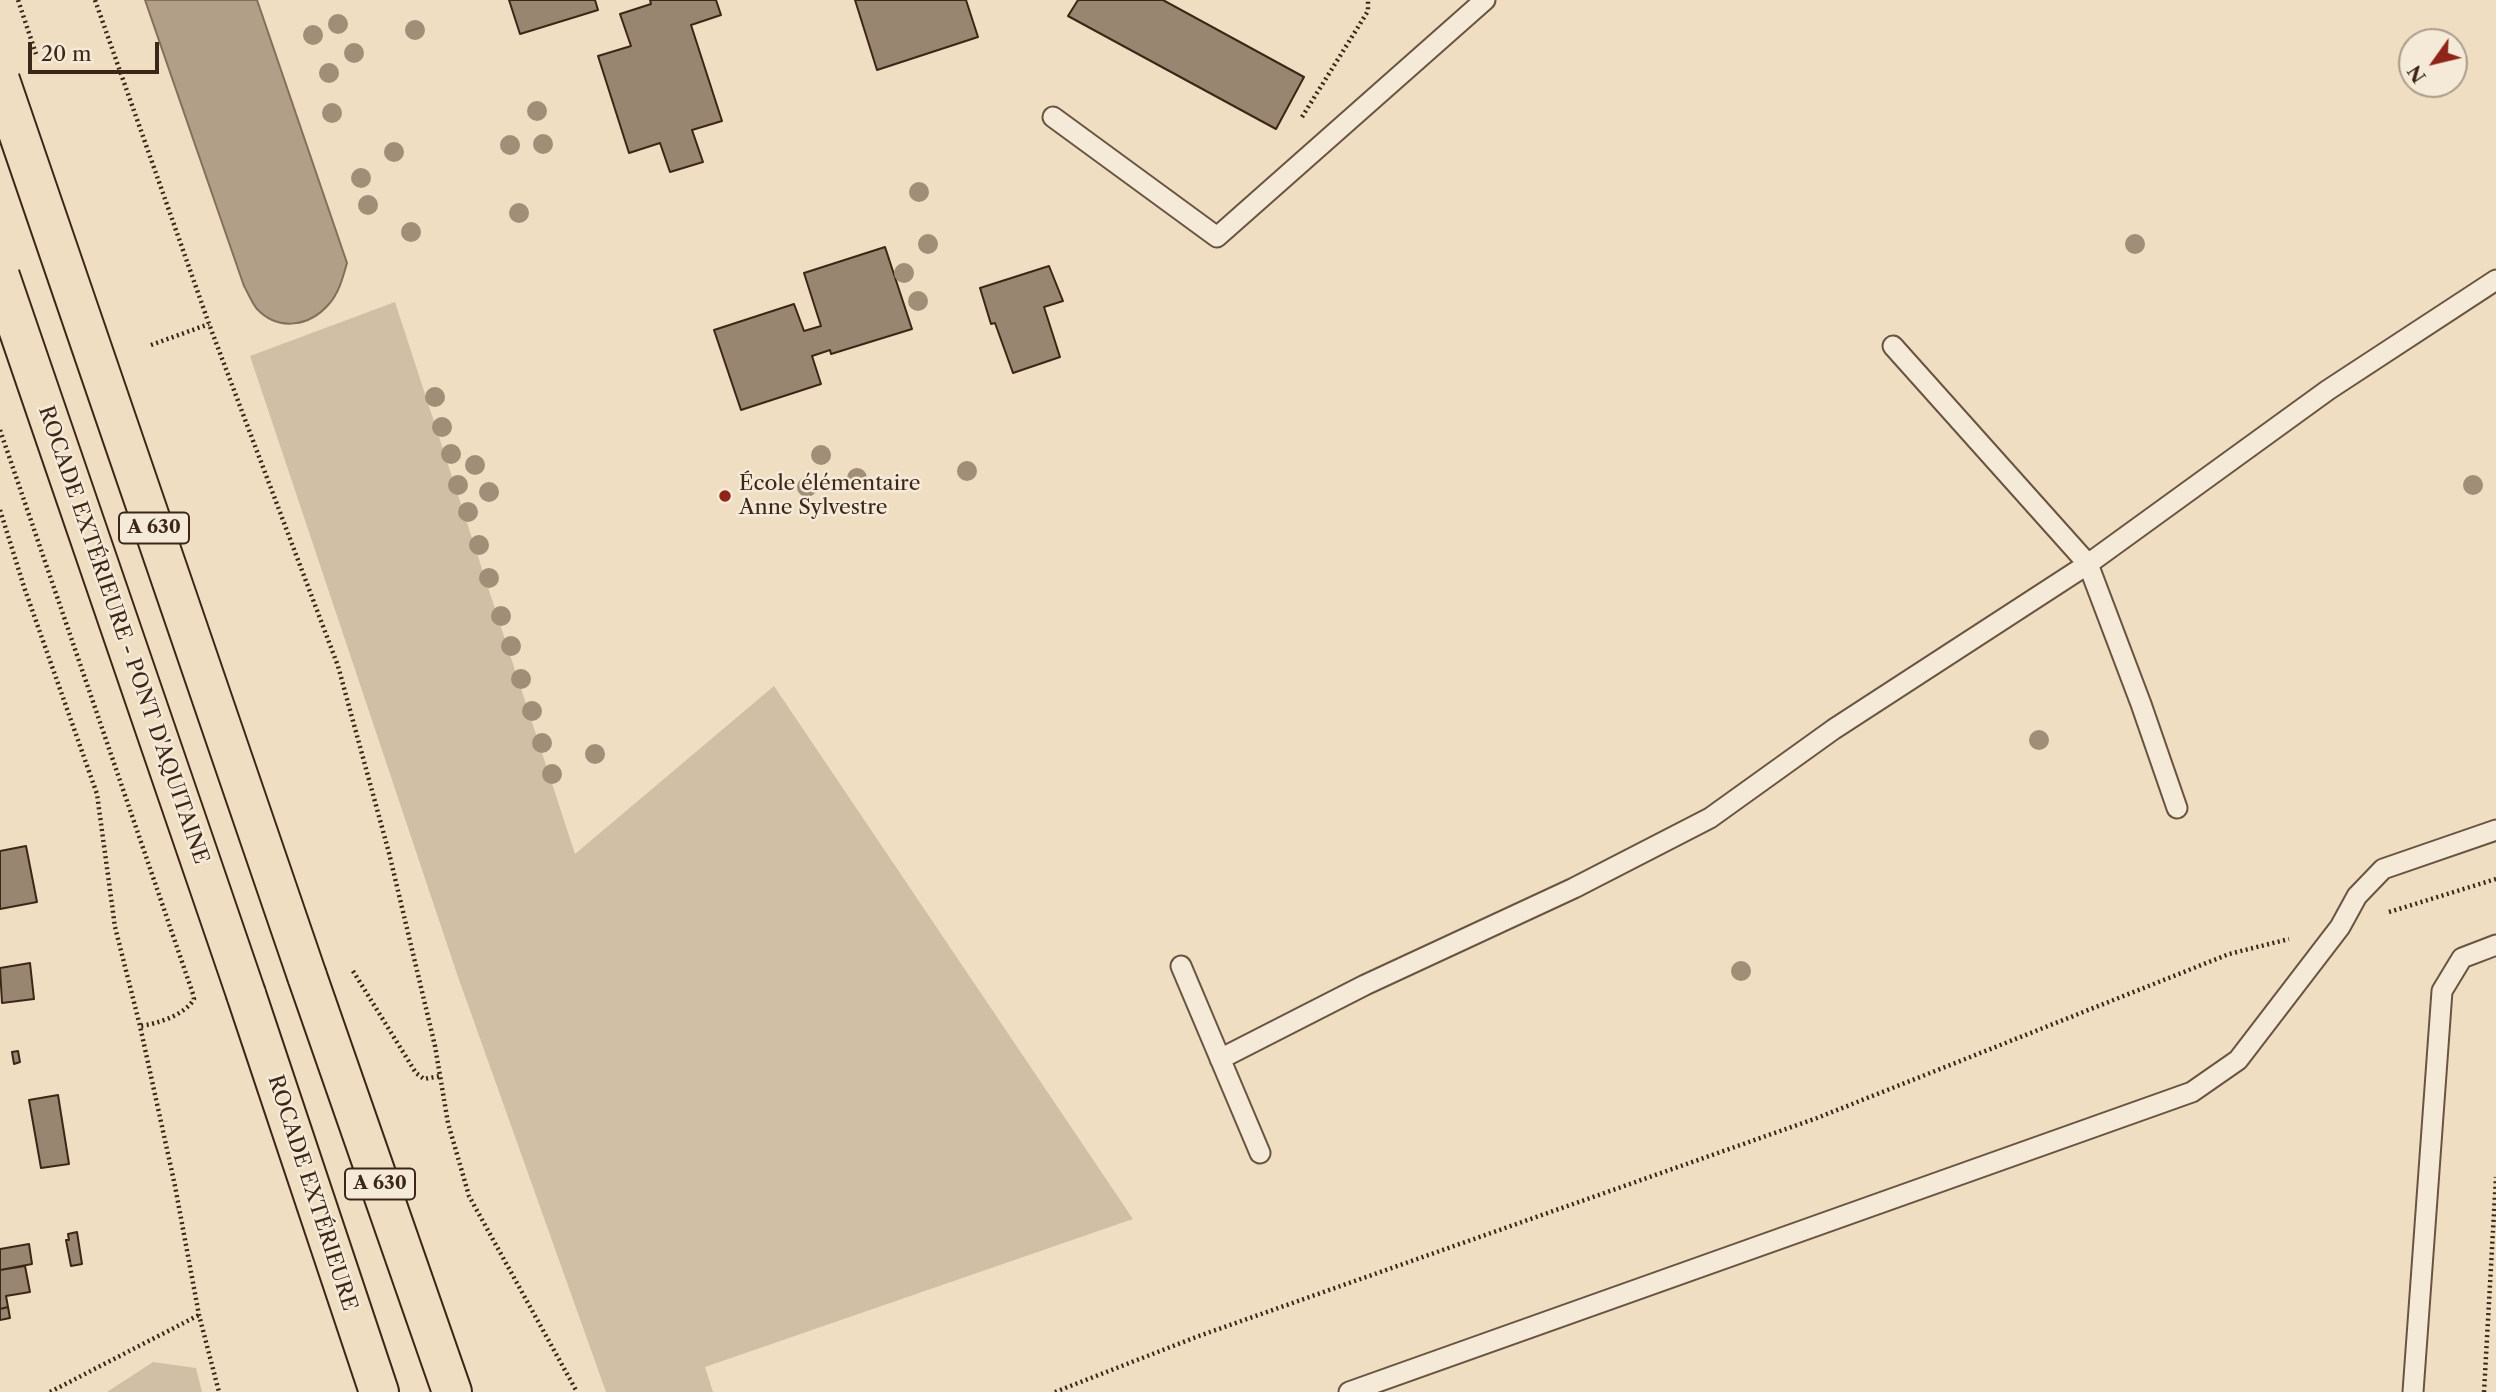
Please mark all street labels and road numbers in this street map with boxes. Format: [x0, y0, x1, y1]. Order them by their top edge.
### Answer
street label: ROCADE EXTÉRIEURE - PONT D'AQUITAINE [32, 403, 214, 867]
road number: A 630 [119, 512, 189, 544]
street label: ROCADE EXTÉRIEURE [262, 1072, 362, 1314]
road number: A 630 [345, 1168, 415, 1200]

